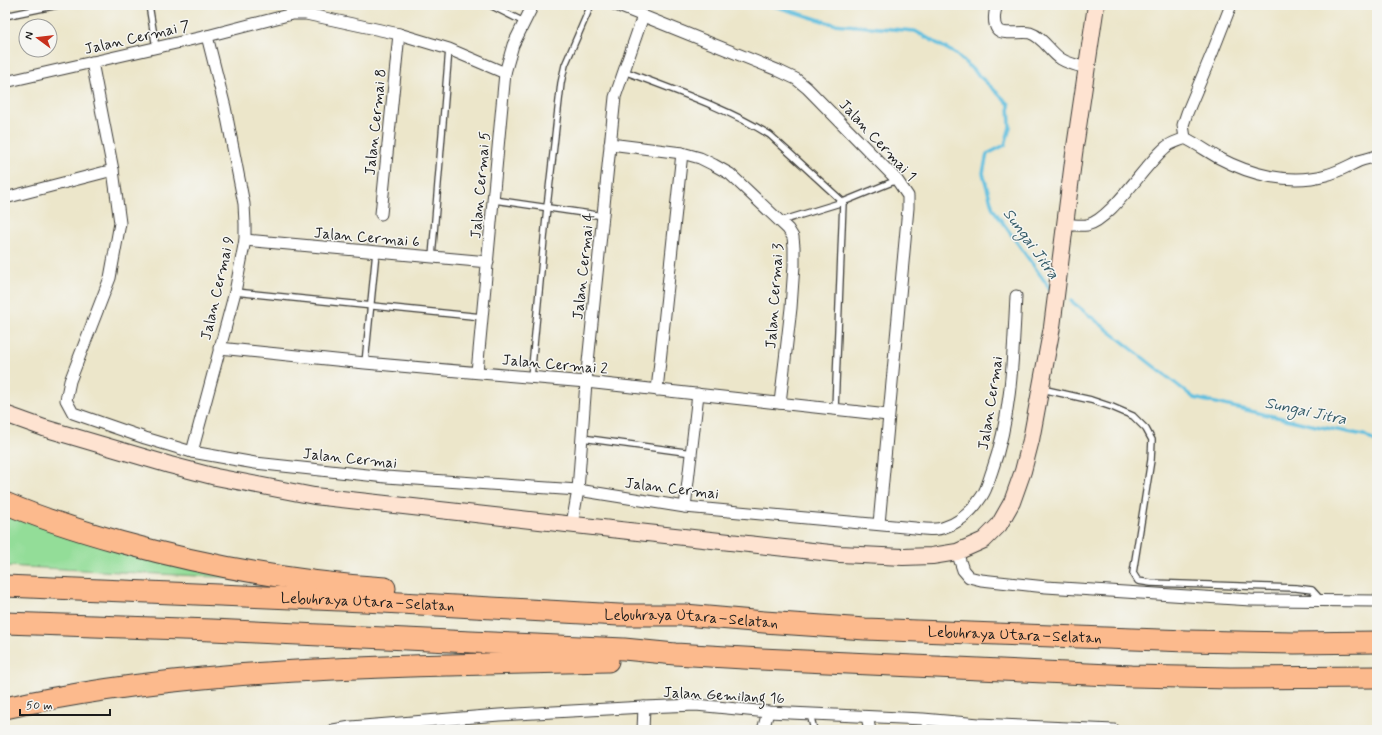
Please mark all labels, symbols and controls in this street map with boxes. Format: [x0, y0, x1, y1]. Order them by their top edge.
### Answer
street label: Jalan Cermai 7 [83, 16, 192, 60]
north arrow [18, 18, 58, 58]
text: N [22, 30, 37, 41]
street label: Jalan Cermai 8 [360, 68, 392, 176]
street label: Jalan Cermai 1 [834, 95, 920, 186]
street label: Jalan Cermai 5 [466, 131, 496, 240]
water label: Sungai Jitra [996, 204, 1064, 285]
street label: Jalan Cermai 4 [568, 211, 600, 321]
street label: Jalan Cermai 6 [313, 223, 421, 253]
street label: Jalan Cermai 9 [196, 234, 240, 342]
street label: Jalan Cermai 3 [761, 243, 789, 349]
street label: Jalan Cermai 2 [501, 350, 609, 380]
street label: Jalan Cermai [974, 355, 1008, 451]
water label: Sungai Jitra [1263, 393, 1348, 432]
street label: Jalan Cermai [302, 444, 398, 474]
street label: Jalan Cermai [624, 473, 720, 505]
street label: Lebuhraya Utara–Selatan [280, 589, 455, 617]
street label: Lebuhraya Utara–Selatan [604, 605, 779, 634]
street label: Lebuhraya Utara–Selatan [927, 622, 1102, 649]
street label: Jalan Gemilang 16 [663, 683, 785, 710]
scale bar [20, 691, 110, 717]
text: 50 m [26, 698, 53, 714]

